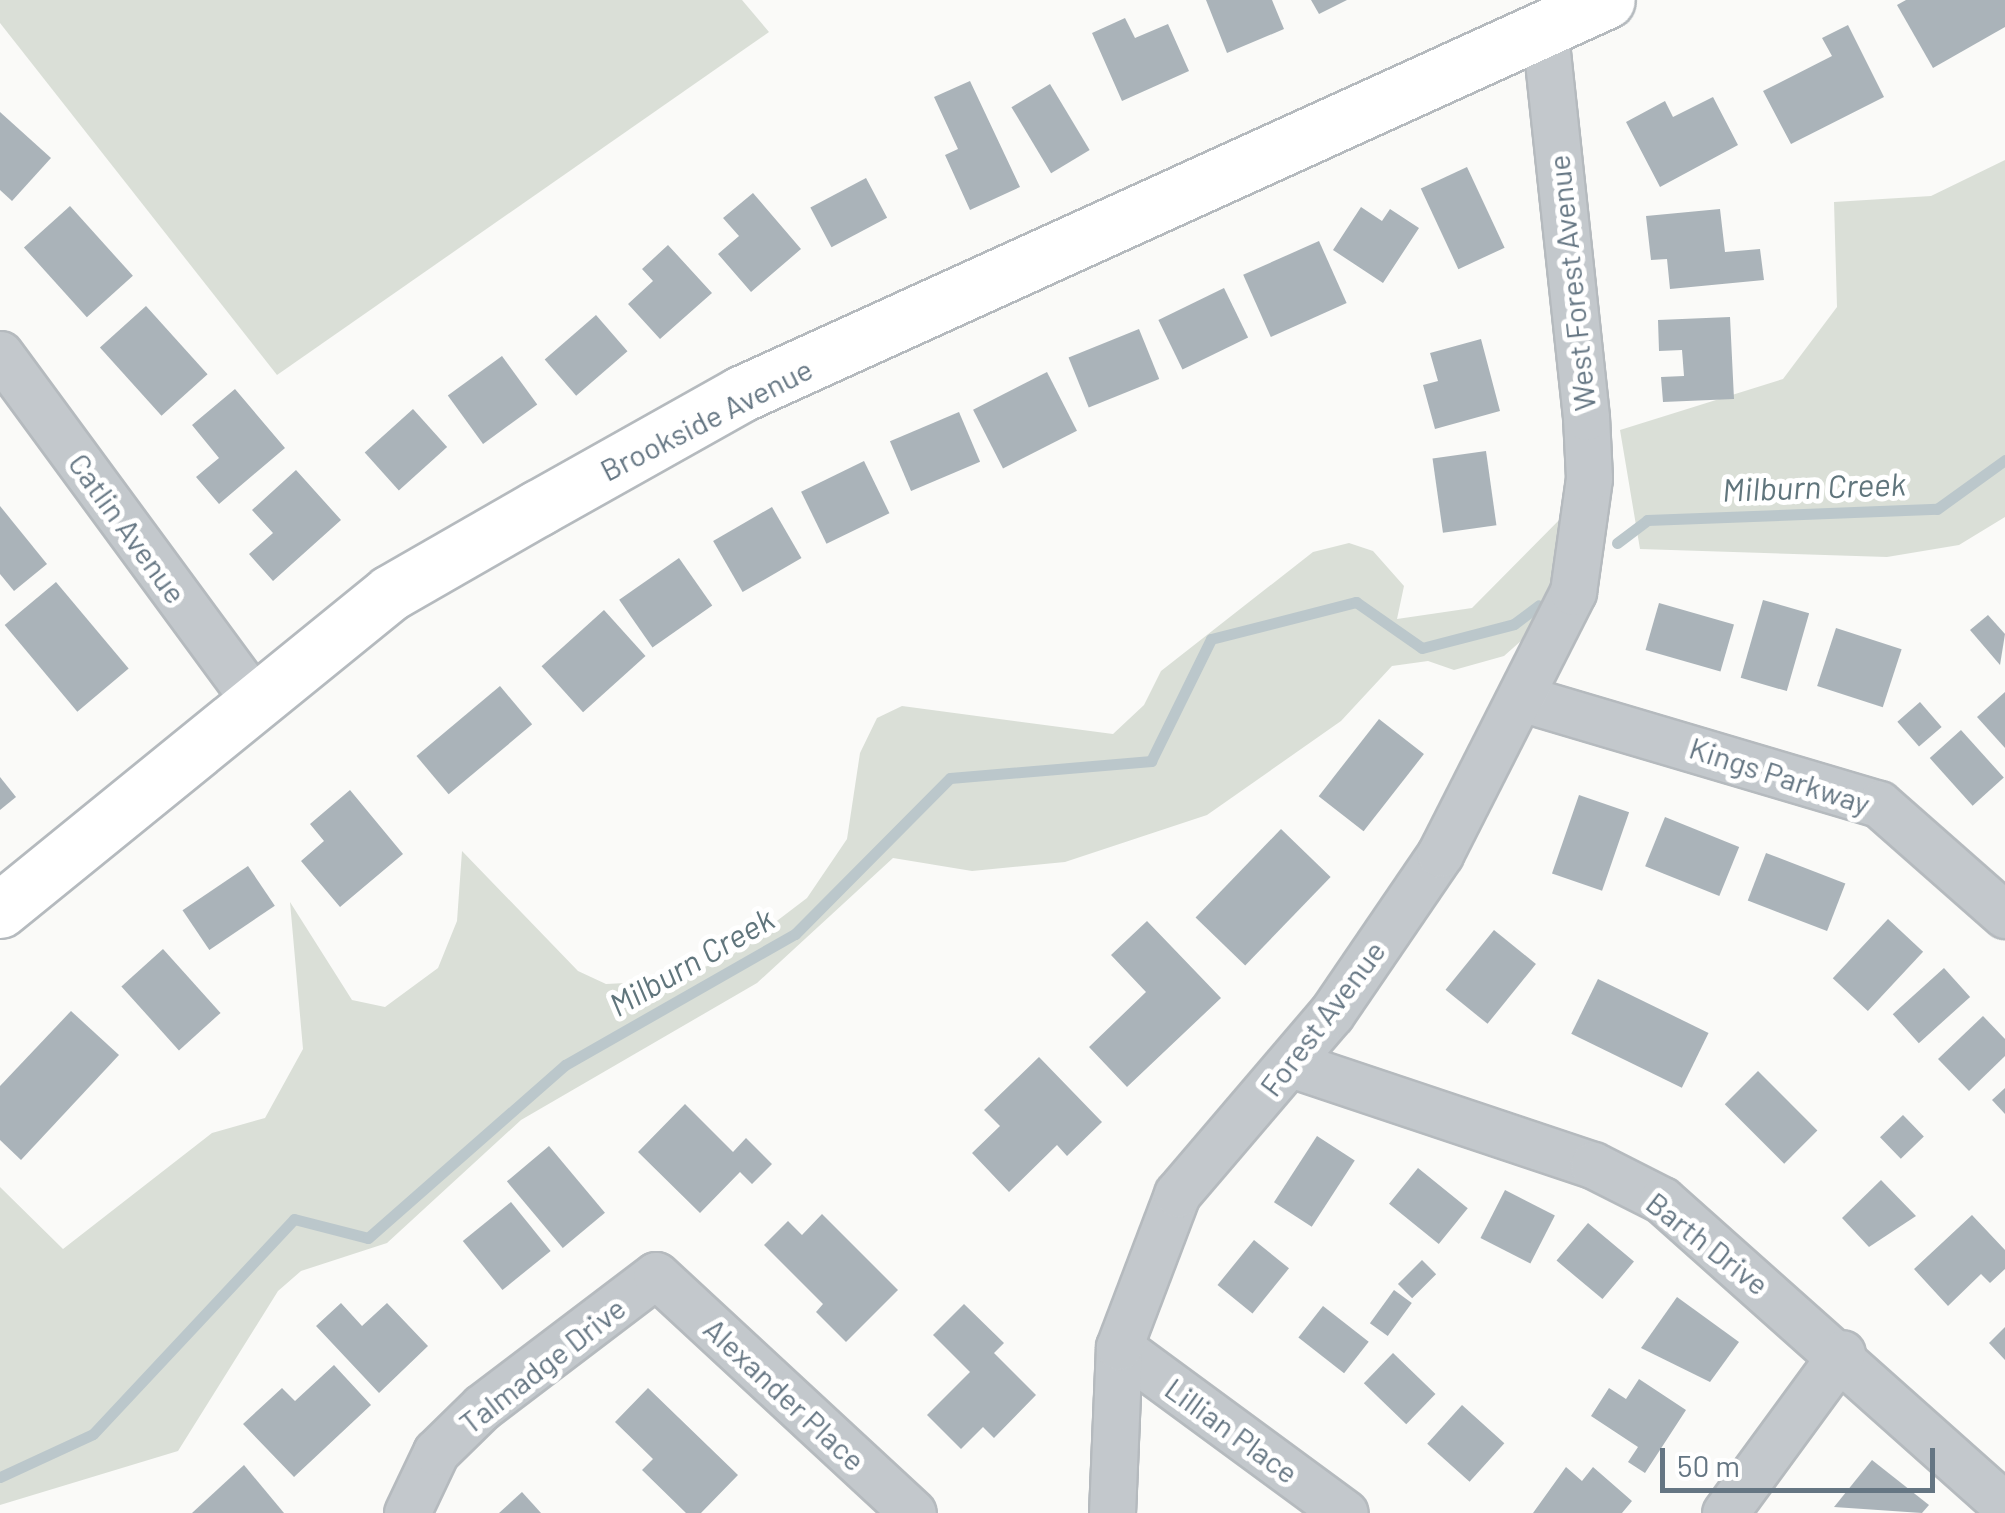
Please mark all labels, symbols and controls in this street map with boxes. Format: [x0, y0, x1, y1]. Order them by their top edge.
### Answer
street label: West Forest Avenue [1540, 153, 1602, 413]
street label: Brookside Avenue [594, 350, 818, 488]
street label: Catlin Avenue [62, 446, 194, 610]
water label: Milburn Creek [1722, 464, 1906, 508]
street label: Kings Parkway [1685, 729, 1875, 821]
water label: Milburn Creek [602, 898, 780, 1024]
street label: Forest Avenue [1252, 933, 1392, 1103]
street label: Barth Drive [1640, 1184, 1776, 1302]
street label: Talmadge Drive [452, 1289, 632, 1441]
street label: Alexander Place [697, 1310, 873, 1478]
street label: Lillian Place [1159, 1370, 1305, 1490]
scale bar [1665, 1428, 1940, 1490]
text: 50 m [1677, 1447, 1740, 1483]

